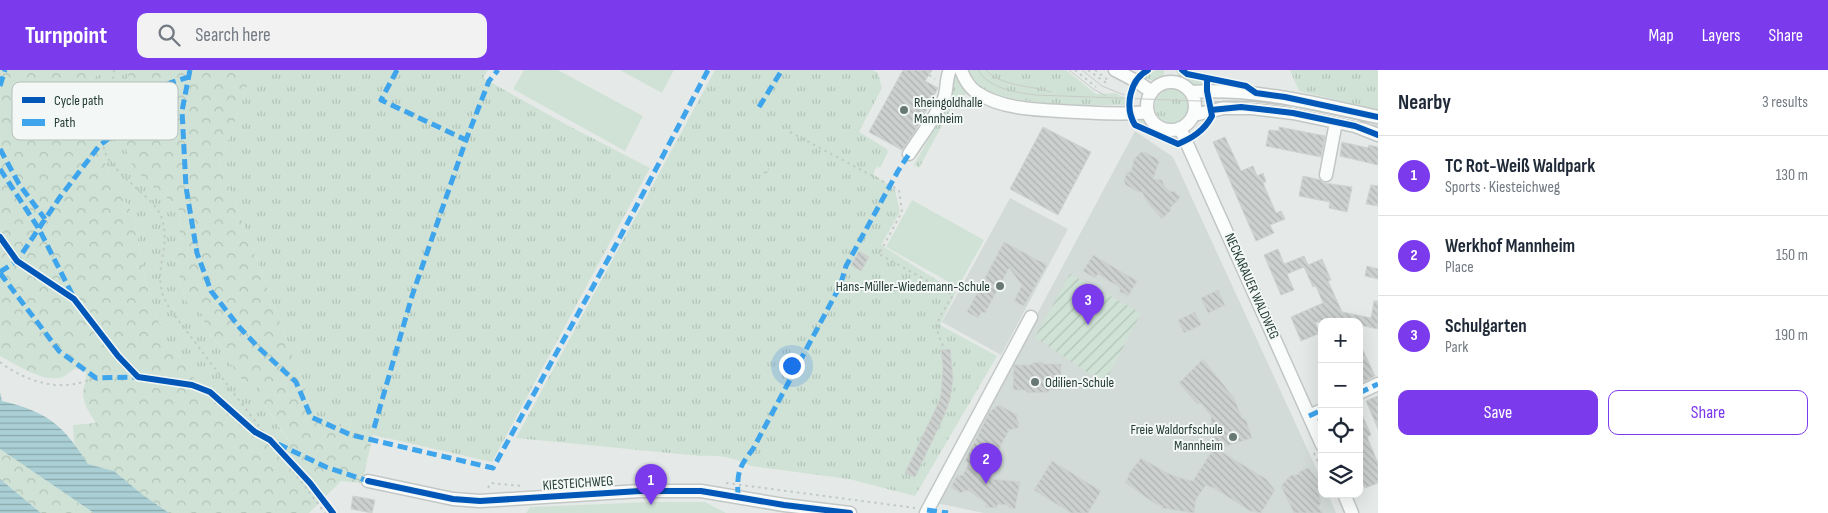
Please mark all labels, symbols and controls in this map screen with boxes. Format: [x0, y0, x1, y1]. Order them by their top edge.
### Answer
search box [137, 13, 487, 58]
text: Turnpoint [25, 21, 107, 50]
icon: search [155, 21, 183, 49]
text: Search here [195, 24, 271, 47]
text: Map [1649, 25, 1674, 46]
text: Layers [1702, 25, 1741, 46]
text: Share [1769, 25, 1803, 46]
legend [12, 82, 178, 140]
text: Nearby [1398, 90, 1451, 115]
text: Cycle path [54, 92, 104, 109]
text: 3 results [1762, 93, 1808, 112]
place label: Rheingoldhalle Mannheim [914, 94, 983, 127]
marker: Rheingoldhalle Mannheim [898, 104, 910, 116]
text: Path [54, 114, 75, 131]
text: TC Rot-Weiß Waldpark [1445, 155, 1595, 178]
text: 1 [1411, 166, 1417, 185]
text: 130 m [1776, 166, 1808, 185]
text: Sports · Kiesteichweg [1445, 178, 1560, 197]
street label: NECKARAUER WALDWEG [1221, 230, 1283, 342]
text: Werkhof Mannheim [1445, 235, 1575, 258]
text: 2 [1410, 246, 1418, 265]
text: 150 m [1776, 246, 1808, 265]
text: Place [1445, 258, 1474, 277]
place label: Hans-Müller-Wiedemann-Schule [836, 278, 990, 295]
marker: Hans-Müller-Wiedemann-Schule [994, 280, 1006, 292]
pin: 3 [1072, 284, 1104, 325]
text: Schulgarten [1445, 315, 1527, 338]
map controls [1318, 318, 1363, 498]
button: + [1318, 318, 1363, 363]
text: 3 [1410, 326, 1418, 345]
text: 190 m [1775, 326, 1808, 345]
text: Park [1445, 338, 1468, 357]
your location [779, 353, 805, 379]
button: − [1318, 363, 1363, 408]
place label: Odilien-Schule [1045, 374, 1114, 391]
marker: Odilien-Schule [1029, 376, 1041, 388]
button: Save [1398, 390, 1598, 435]
button: Share [1608, 390, 1808, 435]
button: locate [1318, 408, 1363, 453]
place label: Freie Waldorfschule Mannheim [1131, 421, 1223, 454]
marker: Freie Waldorfschule Mannheim [1227, 431, 1239, 443]
pin: 2 [970, 443, 1002, 484]
button: layers [1318, 453, 1363, 498]
pin: 1 [635, 464, 667, 505]
street label: KIESTEICHWEG [542, 472, 614, 494]

